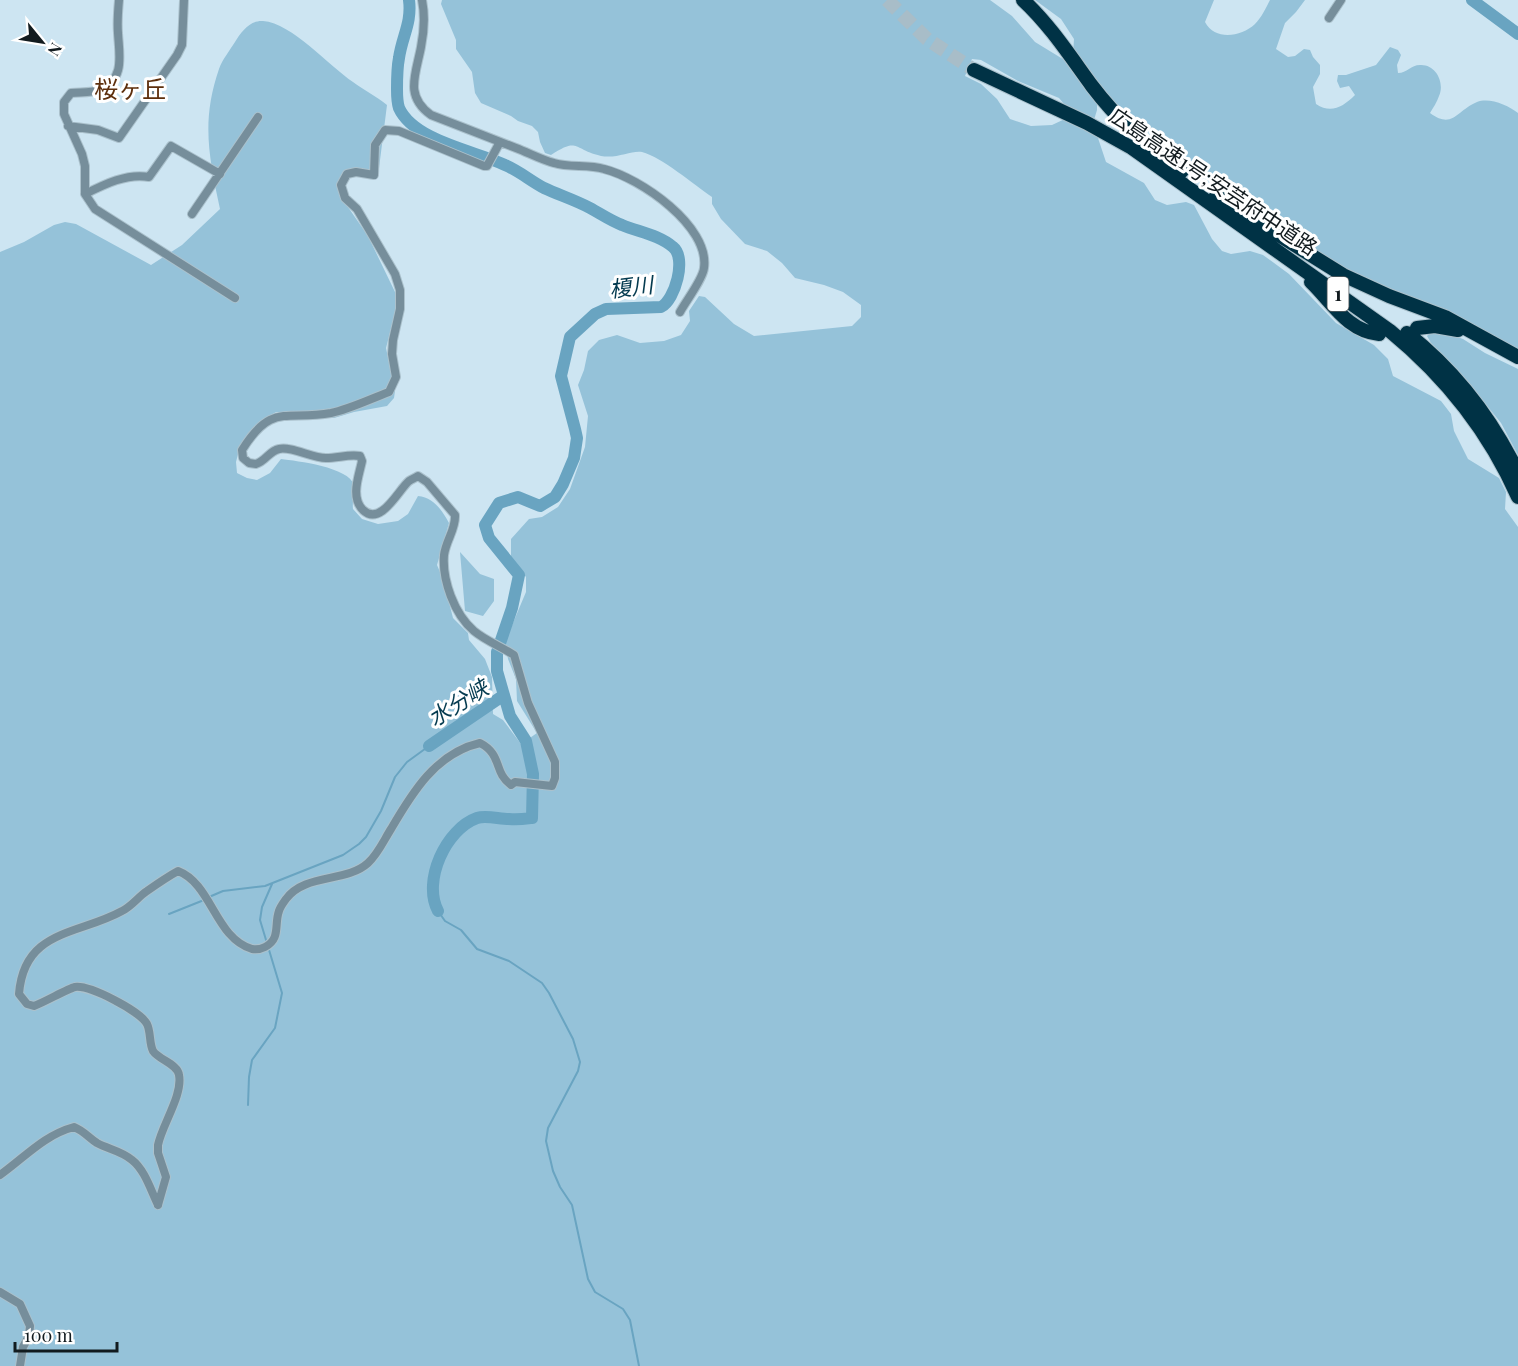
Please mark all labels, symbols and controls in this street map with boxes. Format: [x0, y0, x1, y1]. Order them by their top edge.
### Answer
north arrow [12, 12, 72, 72]
text: N [43, 39, 67, 60]
district label: 桜ヶ丘 [94, 72, 166, 104]
street label: 広島高速1号;安芸府中道路 [1105, 100, 1323, 260]
water label: 榎川 [607, 268, 657, 304]
road number: 1 [1328, 277, 1348, 311]
water label: 水分峡 [422, 670, 496, 732]
scale bar [15, 1315, 117, 1353]
text: 100 m [24, 1323, 73, 1347]

